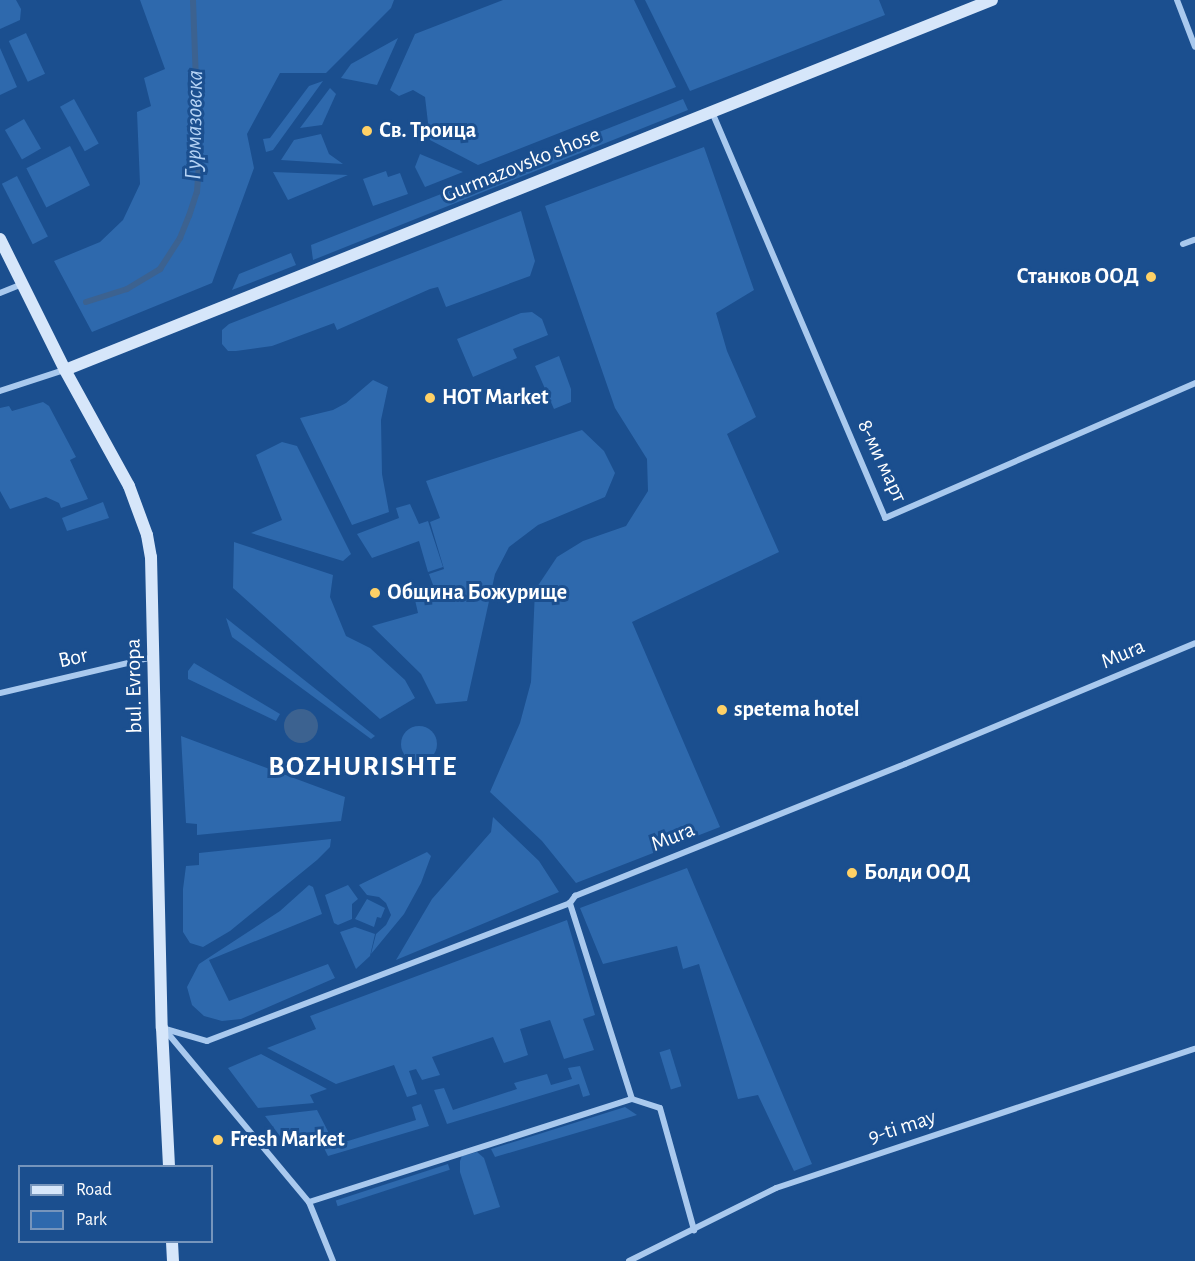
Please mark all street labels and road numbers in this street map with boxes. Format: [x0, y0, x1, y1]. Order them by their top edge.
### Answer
street label: Gurmazovsko shose [438, 121, 604, 209]
street label: 8-ми март [851, 415, 913, 507]
street label: Mura [1097, 633, 1149, 675]
street label: bul. Evropa [120, 638, 148, 734]
street label: Bor [56, 642, 90, 674]
street label: Mura [647, 816, 699, 858]
street label: 9-ti may [865, 1104, 939, 1150]

